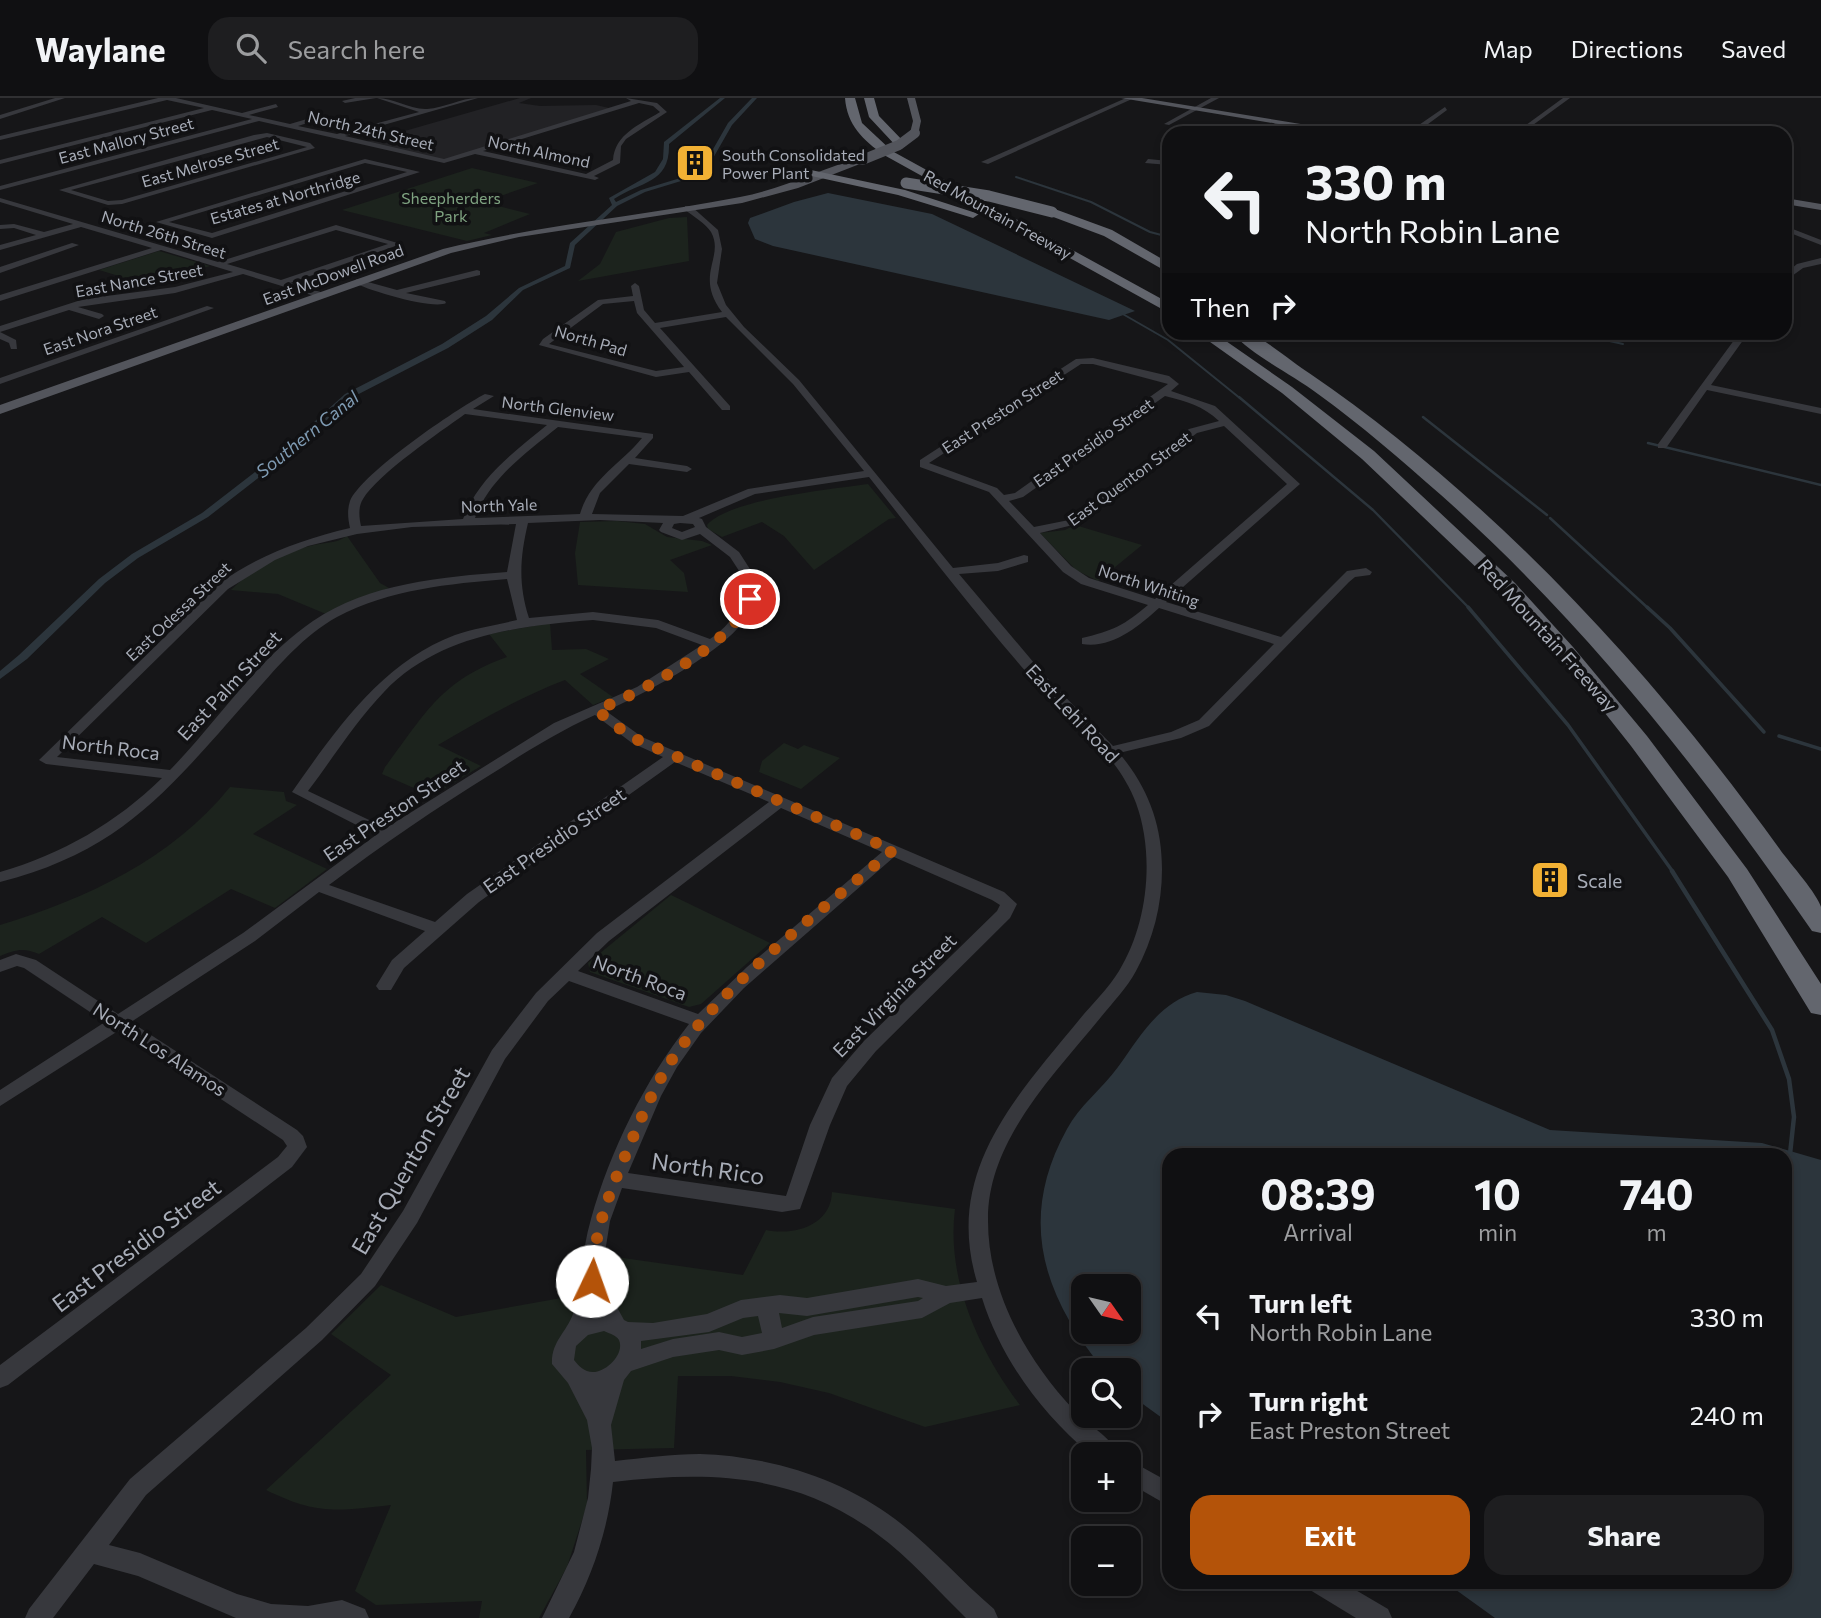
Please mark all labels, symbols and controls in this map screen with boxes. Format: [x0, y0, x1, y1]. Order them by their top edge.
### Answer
search box [208, 17, 698, 80]
text: Waylane [35, 28, 166, 69]
icon: search [232, 29, 270, 67]
text: Search here [288, 33, 425, 64]
text: Map [1483, 34, 1533, 63]
text: Directions [1571, 34, 1683, 63]
text: Saved [1721, 34, 1786, 63]
street label: North 24th Street [306, 106, 436, 154]
street label: East Mallory Street [56, 113, 196, 167]
street label: North Almond [486, 131, 592, 171]
street label: East Melrose Street [139, 133, 281, 191]
building icon: South Consolidated Power Plant [674, 142, 716, 184]
place label: South Consolidated Power Plant [722, 145, 865, 182]
text: 330 m [1305, 150, 1446, 210]
icon: left [1190, 154, 1281, 245]
street label: Red Mountain Freeway [921, 165, 1075, 263]
street label: Estates at Northridge [208, 166, 362, 228]
park label: Sheepherders Park [401, 188, 501, 225]
street label: North 26th Street [99, 206, 229, 262]
text: North Robin Lane [1305, 210, 1560, 250]
street label: East McDowell Road [260, 240, 406, 308]
street label: East Nance Street [74, 259, 205, 301]
icon: right [1264, 287, 1302, 325]
text: Then [1190, 291, 1250, 322]
street label: East Nora Street [41, 301, 160, 358]
street label: North Pad [553, 321, 629, 359]
street label: East Preston Street [938, 365, 1066, 457]
water label: Southern Canal [251, 386, 363, 482]
street label: North Glenview [501, 392, 616, 424]
street label: East Presidio Street [1029, 393, 1157, 490]
street label: East Quenton Street [1064, 427, 1195, 529]
street label: North Yale [460, 494, 538, 516]
street label: Red Mountain Freeway [1473, 554, 1623, 716]
street label: East Odessa Street [122, 557, 235, 665]
street label: North Whiting [1096, 560, 1202, 610]
pin [720, 569, 780, 629]
icon: arrive [731, 580, 769, 618]
street label: East Palm Street [172, 625, 286, 745]
street label: East Lehi Road [1022, 659, 1124, 767]
street label: North Roca [61, 730, 161, 764]
street label: East Preston Street [319, 754, 470, 866]
street label: East Presidio Street [478, 782, 630, 898]
building icon: Scale [1529, 859, 1571, 901]
place label: Scale [1577, 869, 1622, 892]
street label: East Virginia Street [828, 928, 961, 1061]
street label: North Roca [590, 949, 690, 1005]
street label: North Los Alamos [89, 997, 231, 1101]
street label: East Quenton Street [345, 1061, 475, 1259]
street label: North Rico [650, 1146, 766, 1190]
text: 08:39 [1260, 1167, 1376, 1219]
text: 10 [1474, 1167, 1521, 1219]
text: 740 [1619, 1167, 1694, 1219]
street label: East Presidio Street [46, 1172, 226, 1318]
text: Arrival [1283, 1218, 1353, 1246]
text: min [1478, 1218, 1517, 1246]
text: m [1646, 1218, 1667, 1246]
position arrow [555, 1244, 629, 1318]
north arrow [1071, 1274, 1141, 1344]
map controls [1071, 1274, 1141, 1596]
text: Turn left [1249, 1287, 1352, 1318]
icon: left [1190, 1297, 1228, 1335]
text: 330 m [1690, 1301, 1764, 1332]
text: North Robin Lane [1249, 1318, 1432, 1346]
button: search [1071, 1358, 1141, 1428]
text: Turn right [1249, 1385, 1368, 1416]
icon: right [1190, 1395, 1228, 1433]
text: 240 m [1690, 1399, 1764, 1430]
text: East Preston Street [1249, 1416, 1450, 1444]
button: + [1071, 1442, 1141, 1512]
button: Exit [1190, 1495, 1470, 1575]
button: Share [1484, 1495, 1764, 1575]
button: − [1071, 1526, 1141, 1596]

